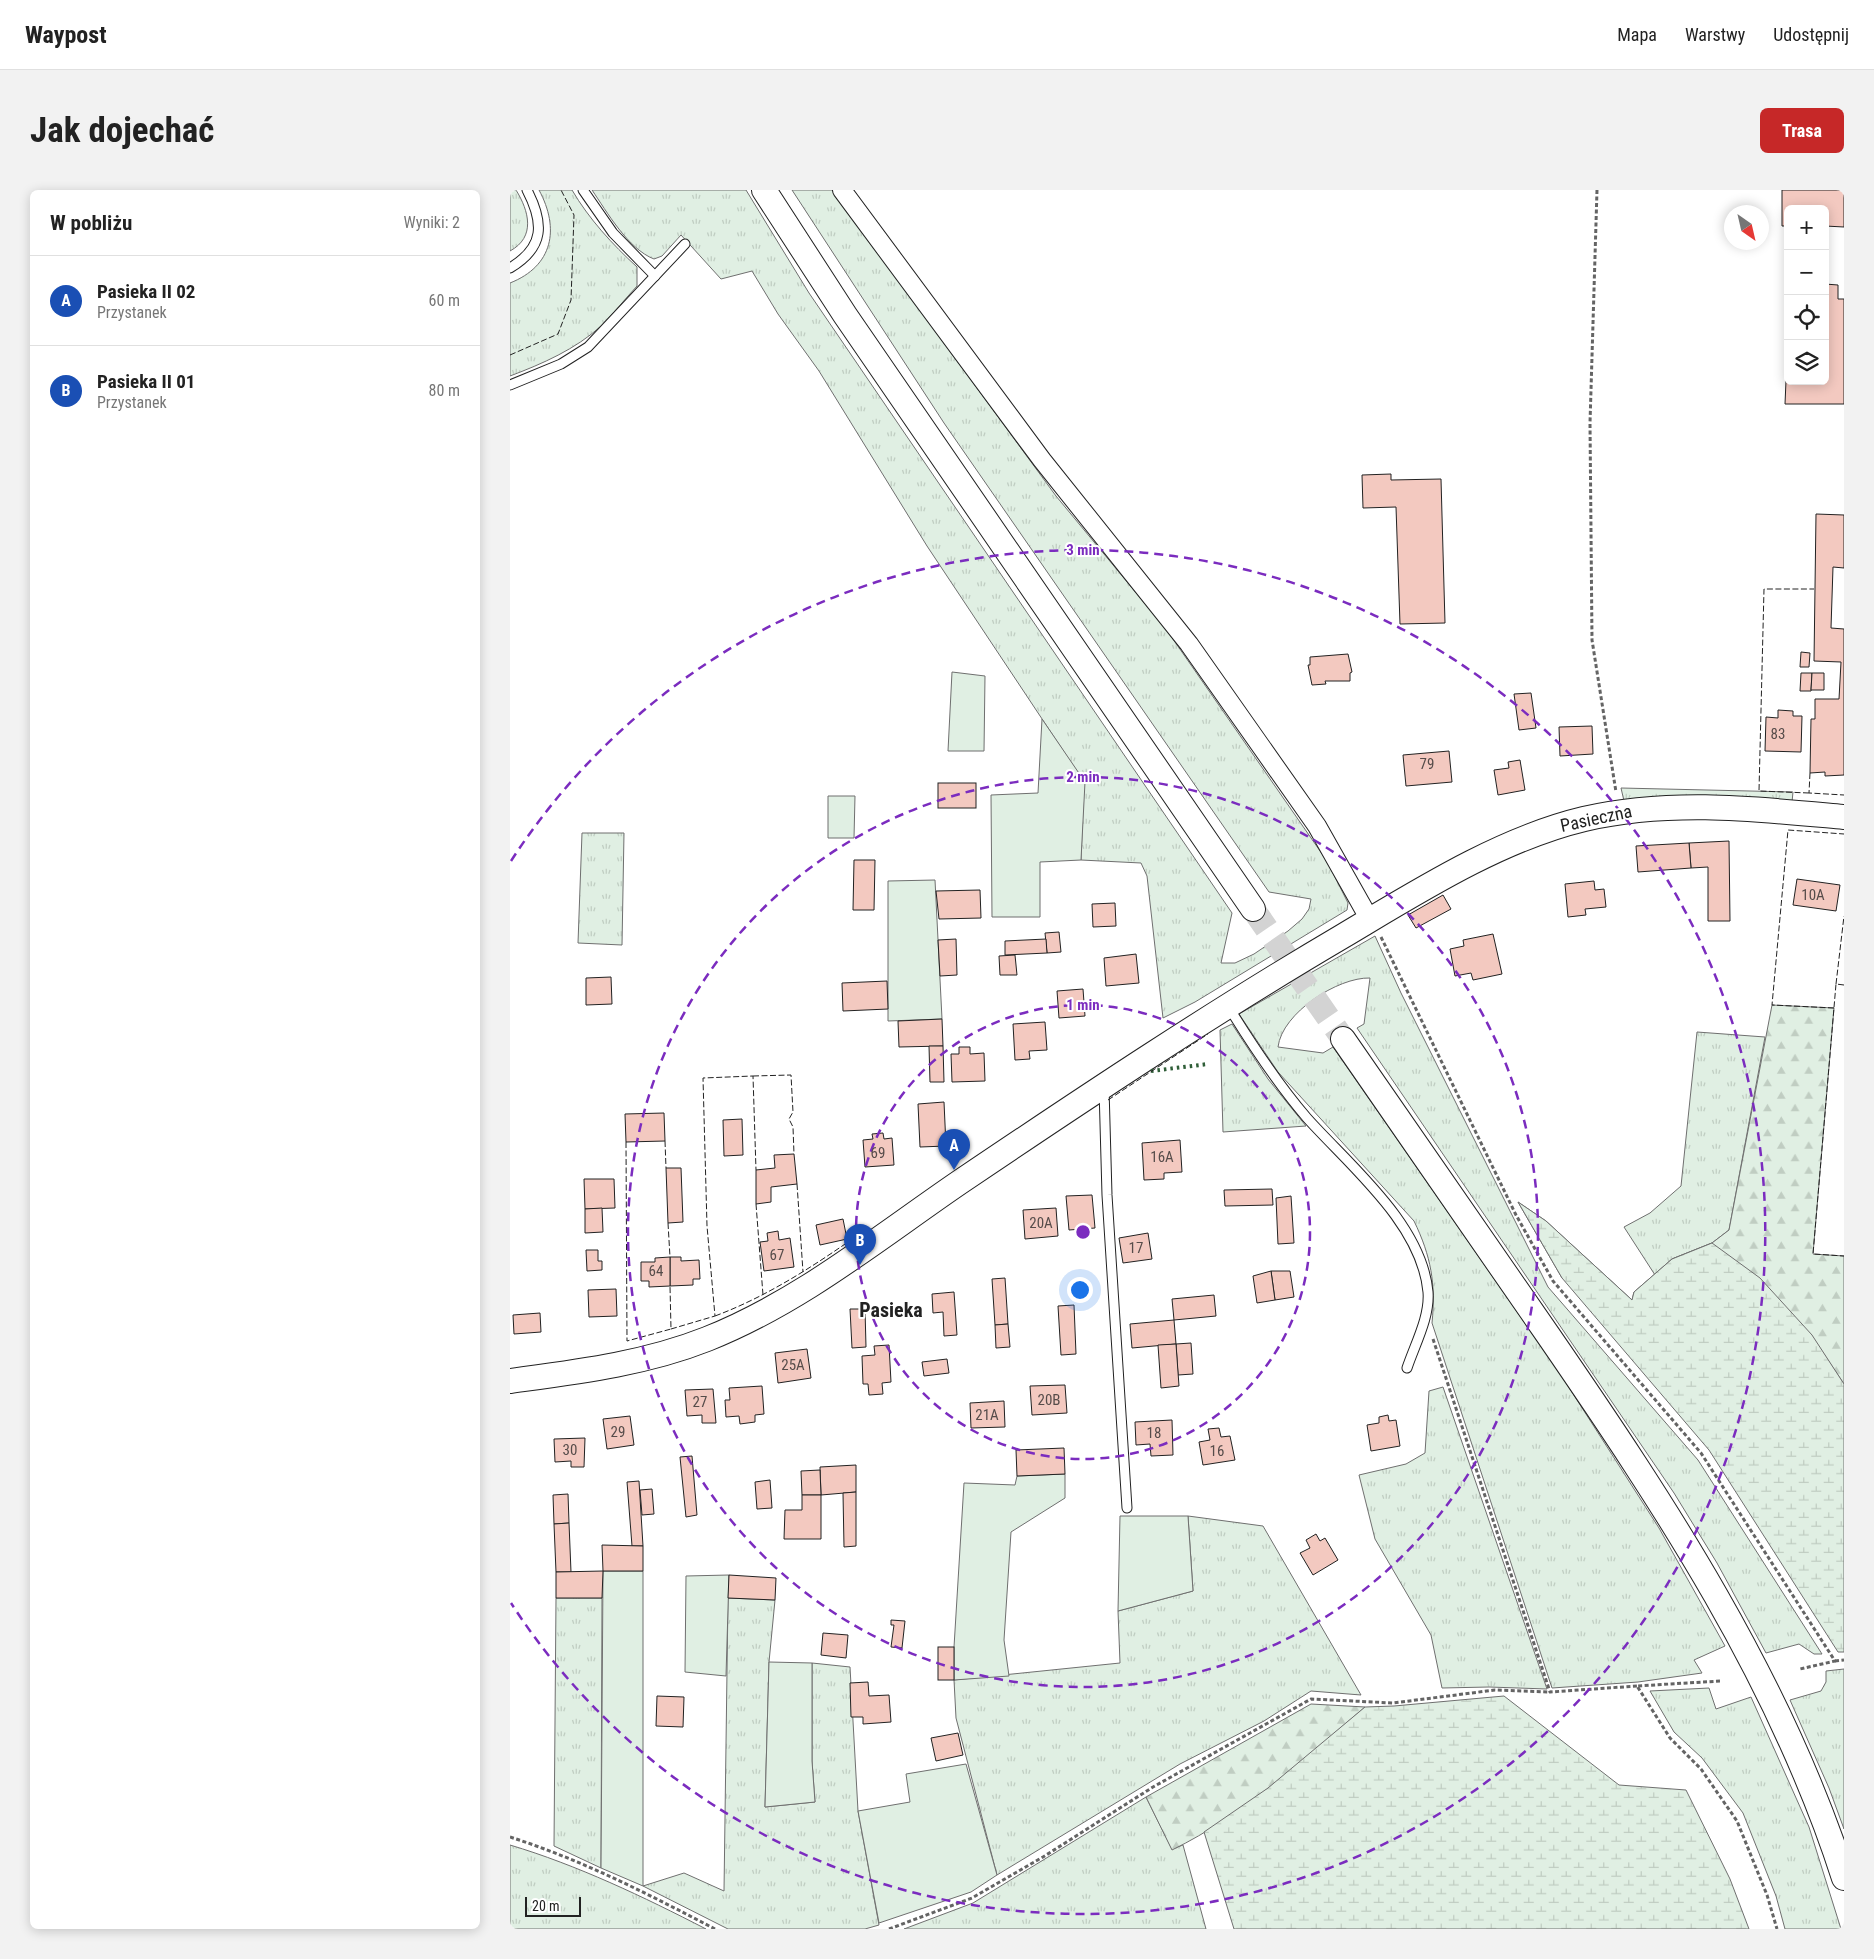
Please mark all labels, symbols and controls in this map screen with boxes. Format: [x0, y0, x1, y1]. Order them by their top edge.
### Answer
text: Waypost [25, 21, 107, 49]
text: Mapa [1617, 24, 1657, 45]
text: Warstwy [1685, 24, 1745, 45]
text: Udostępnij [1773, 24, 1849, 45]
button: Trasa [1760, 108, 1844, 153]
text: Jak dojechać [30, 110, 214, 151]
north arrow [1724, 205, 1769, 250]
map controls [1784, 205, 1829, 385]
button: + [1784, 205, 1829, 250]
text: W pobliżu [50, 211, 132, 235]
text: Wyniki: 2 [404, 213, 460, 232]
button: − [1784, 250, 1829, 295]
text: Pasieka II 02 [97, 280, 195, 303]
text: A [61, 291, 71, 310]
text: 60 m [428, 291, 460, 310]
button: locate [1784, 295, 1829, 340]
text: Przystanek [97, 303, 167, 322]
button: layers [1784, 340, 1829, 385]
text: Pasieka II 01 [97, 370, 195, 393]
text: B [62, 381, 70, 400]
text: 80 m [428, 381, 460, 400]
text: Przystanek [97, 393, 167, 412]
text: 3 min [1066, 541, 1100, 559]
house number: 83 [1771, 725, 1785, 743]
house number: 79 [1420, 755, 1434, 773]
text: 2 min [1066, 768, 1100, 786]
street label: Pasieczna [1558, 800, 1634, 836]
house number: 10A [1801, 886, 1825, 904]
text: 1 min [1066, 996, 1100, 1014]
pin: A [938, 1129, 970, 1170]
house number: 69 [871, 1144, 885, 1162]
house number: 16A [1150, 1148, 1174, 1166]
house number: 20A [1029, 1214, 1053, 1232]
centre of rings [1074, 1223, 1092, 1241]
pin: B [844, 1224, 876, 1265]
house number: 17 [1129, 1239, 1143, 1257]
house number: 67 [770, 1246, 784, 1264]
house number: 64 [649, 1262, 663, 1280]
your location [1067, 1277, 1093, 1303]
district label: Pasieka [859, 1298, 923, 1322]
house number: 25A [781, 1356, 805, 1374]
house number: 20B [1038, 1391, 1061, 1409]
house number: 27 [693, 1393, 707, 1411]
house number: 21A [975, 1406, 999, 1424]
house number: 29 [611, 1423, 625, 1441]
house number: 18 [1147, 1424, 1161, 1442]
house number: 30 [563, 1441, 577, 1459]
house number: 16 [1210, 1442, 1224, 1460]
scale bar [525, 1894, 581, 1917]
text: 20 m [532, 1898, 560, 1914]

